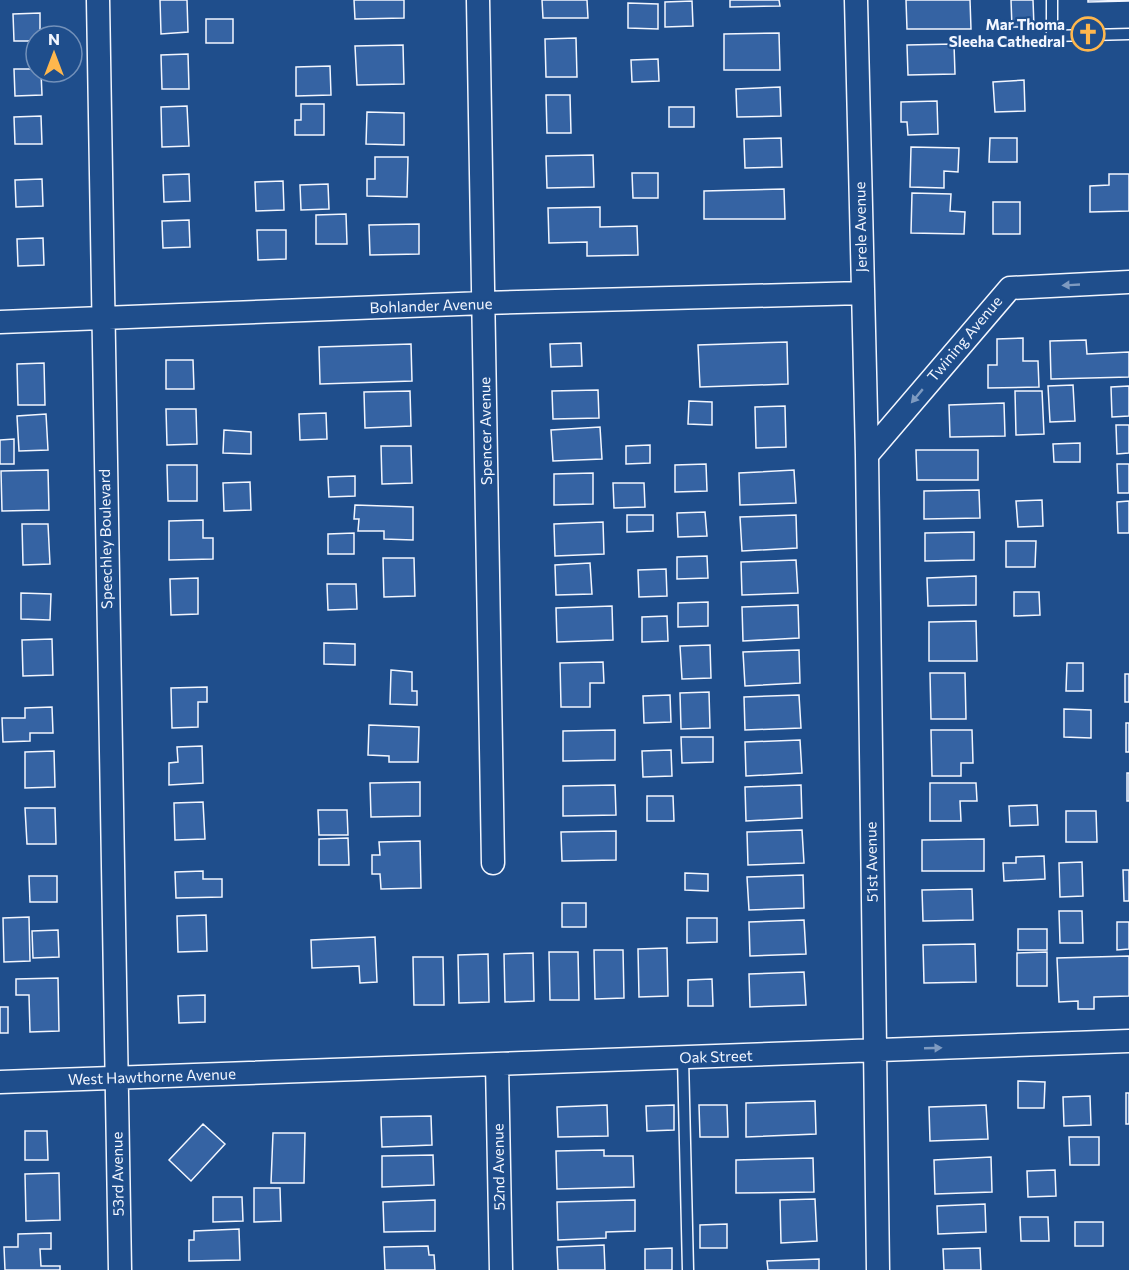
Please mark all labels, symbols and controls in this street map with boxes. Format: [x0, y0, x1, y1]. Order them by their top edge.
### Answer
place label: Mar Thoma Sleeha Cathedral [949, 15, 1065, 50]
church icon: Mar Thoma Sleeha Cathedral [1070, 16, 1106, 52]
north arrow [24, 24, 84, 84]
text: N [48, 29, 60, 48]
street label: Jerele Avenue [850, 182, 870, 272]
one-way arrow [1061, 280, 1080, 289]
street label: Twining Avenue [923, 292, 1005, 385]
street label: Bohlander Avenue [369, 294, 493, 316]
street label: Spencer Avenue [475, 377, 495, 485]
one-way arrow [911, 388, 924, 403]
street label: Speechley Boulevard [95, 469, 115, 609]
street label: 51st Avenue [861, 821, 881, 903]
one-way arrow [923, 1044, 942, 1053]
street label: Oak Street [679, 1046, 753, 1066]
street label: West Hawthorne Avenue [68, 1064, 236, 1088]
street label: 52nd Avenue [488, 1123, 508, 1211]
street label: 53rd Avenue [107, 1132, 127, 1216]

